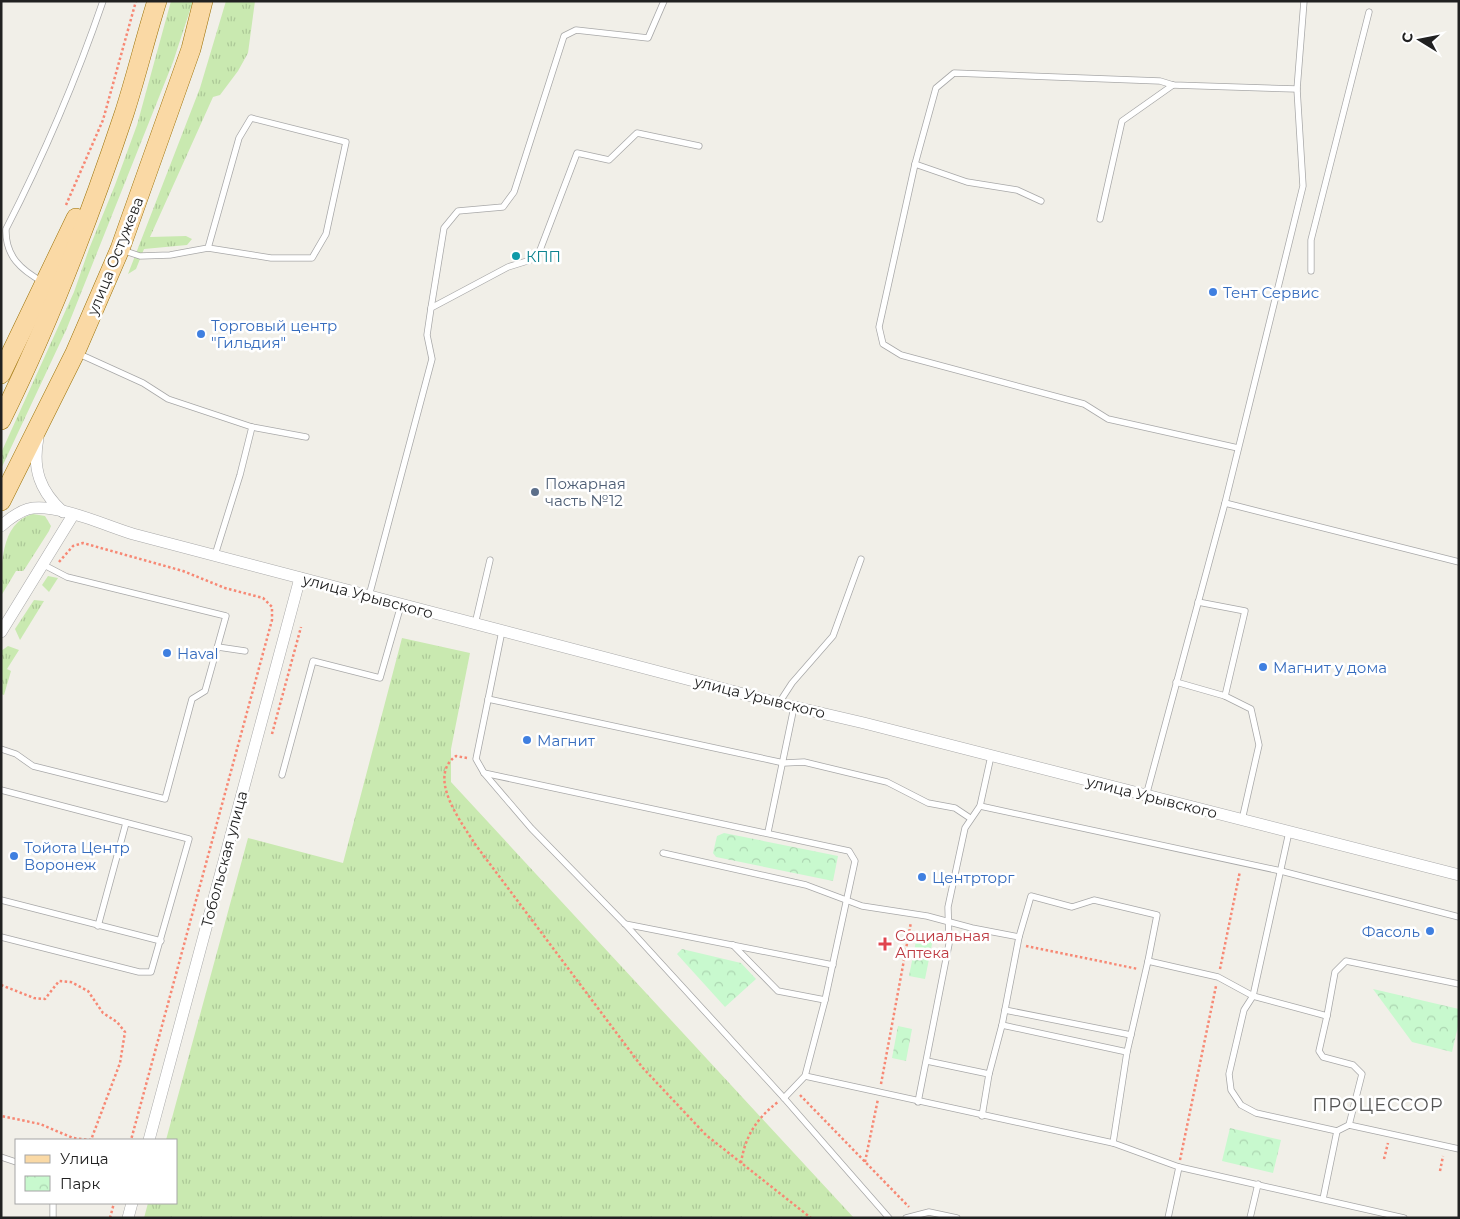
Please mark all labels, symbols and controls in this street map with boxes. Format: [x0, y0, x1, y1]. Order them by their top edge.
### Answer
north arrow [1395, 15, 1445, 65]
text: С [1397, 31, 1417, 44]
street label: улица Остужева [82, 194, 147, 319]
place label: КПП [526, 247, 561, 266]
marker: КПП [510, 250, 522, 262]
place label: Тент Сервис [1223, 283, 1319, 302]
marker: Тент Сервис [1207, 286, 1219, 298]
place label: Торговый центр "Гильдия" [211, 316, 337, 352]
marker: Торговый центр "Гильдия" [195, 328, 207, 340]
place label: Пожарная часть №12 [545, 474, 626, 510]
marker: Пожарная часть №12 [529, 486, 541, 498]
street label: улица Урывского [300, 569, 435, 623]
place label: Haval [177, 644, 219, 663]
marker: Haval [161, 647, 173, 659]
place label: Магнит у дома [1273, 658, 1387, 677]
marker: Магнит у дома [1257, 661, 1269, 673]
street label: улица Урывского [692, 671, 827, 722]
place label: Магнит [537, 731, 596, 750]
marker: Магнит [521, 734, 533, 746]
street label: улица Урывского [1084, 771, 1219, 822]
street label: Тобольская улица [197, 789, 251, 929]
place label: Тойота Центр Воронеж [24, 838, 130, 874]
marker: Тойота Центр Воронеж [8, 850, 20, 862]
place label: Центрторг [932, 868, 1015, 887]
marker: Центрторг [916, 871, 928, 883]
place label: Фасоль [1362, 922, 1420, 941]
marker: Фасоль [1424, 925, 1436, 937]
place label: Социальная Аптека [895, 926, 990, 962]
marker: Социальная Аптека [879, 938, 891, 950]
district label: ПРОЦЕССОР [1312, 1094, 1444, 1116]
legend [15, 1139, 178, 1204]
text: Улица [60, 1149, 108, 1168]
text: Парк [60, 1174, 100, 1193]

